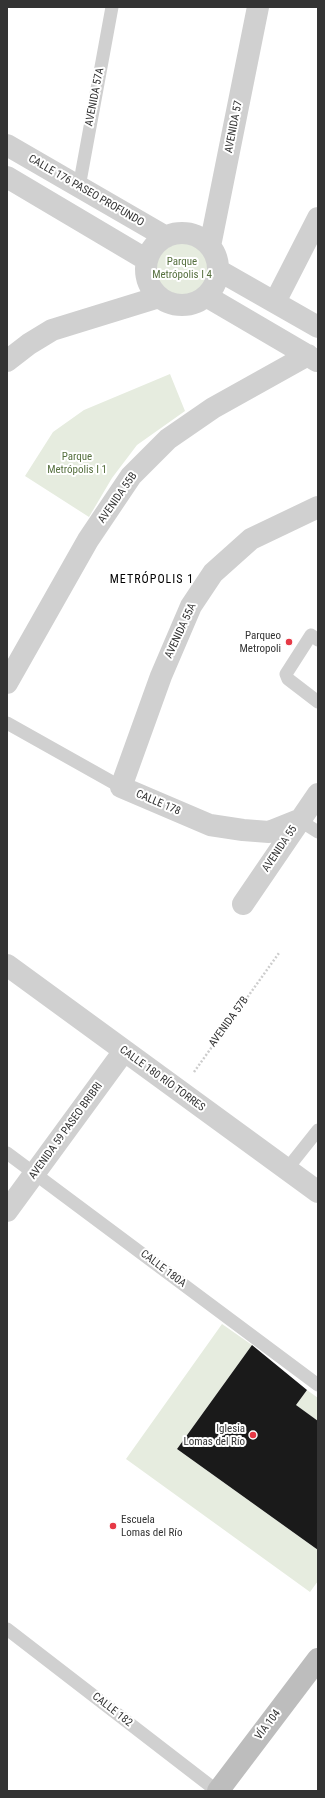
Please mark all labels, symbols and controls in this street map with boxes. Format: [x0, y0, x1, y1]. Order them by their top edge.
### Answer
street label: AVENIDA 57A [83, 67, 107, 127]
street label: AVENIDA 57 [222, 100, 246, 154]
street label: CALLE 176 PASEO PROFUNDO [26, 152, 146, 230]
park label: Parque Metrópolis I 4 [152, 255, 212, 281]
park label: Parque Metrópolis I 1 [47, 450, 107, 476]
street label: AVENIDA 55B [96, 470, 140, 526]
district label: METRÓPOLIS 1 [110, 573, 194, 587]
street label: AVENIDA 55A [162, 601, 200, 661]
place label: Parqueo Metropoli [240, 629, 281, 655]
marker: Parqueo Metropoli [284, 637, 294, 647]
street label: CALLE 178 [134, 788, 182, 818]
street label: AVENIDA 55 [260, 823, 300, 875]
street label: AVENIDA 57B [206, 994, 252, 1050]
street label: CALLE 180 RÍO TORRES [117, 1044, 207, 1114]
street label: AVENIDA 59 PASEO BRIBRI [26, 1080, 106, 1182]
street label: CALLE 180A [138, 1248, 188, 1290]
place label: Iglesia Lomas del Río [184, 1422, 245, 1448]
marker: Iglesia Lomas del Río [248, 1430, 258, 1440]
place label: Escuela Lomas del Río [121, 1513, 182, 1539]
marker: Escuela Lomas del Río [108, 1521, 118, 1531]
street label: CALLE 182 [89, 1690, 135, 1730]
street label: VÍA 104 [252, 1707, 284, 1743]

